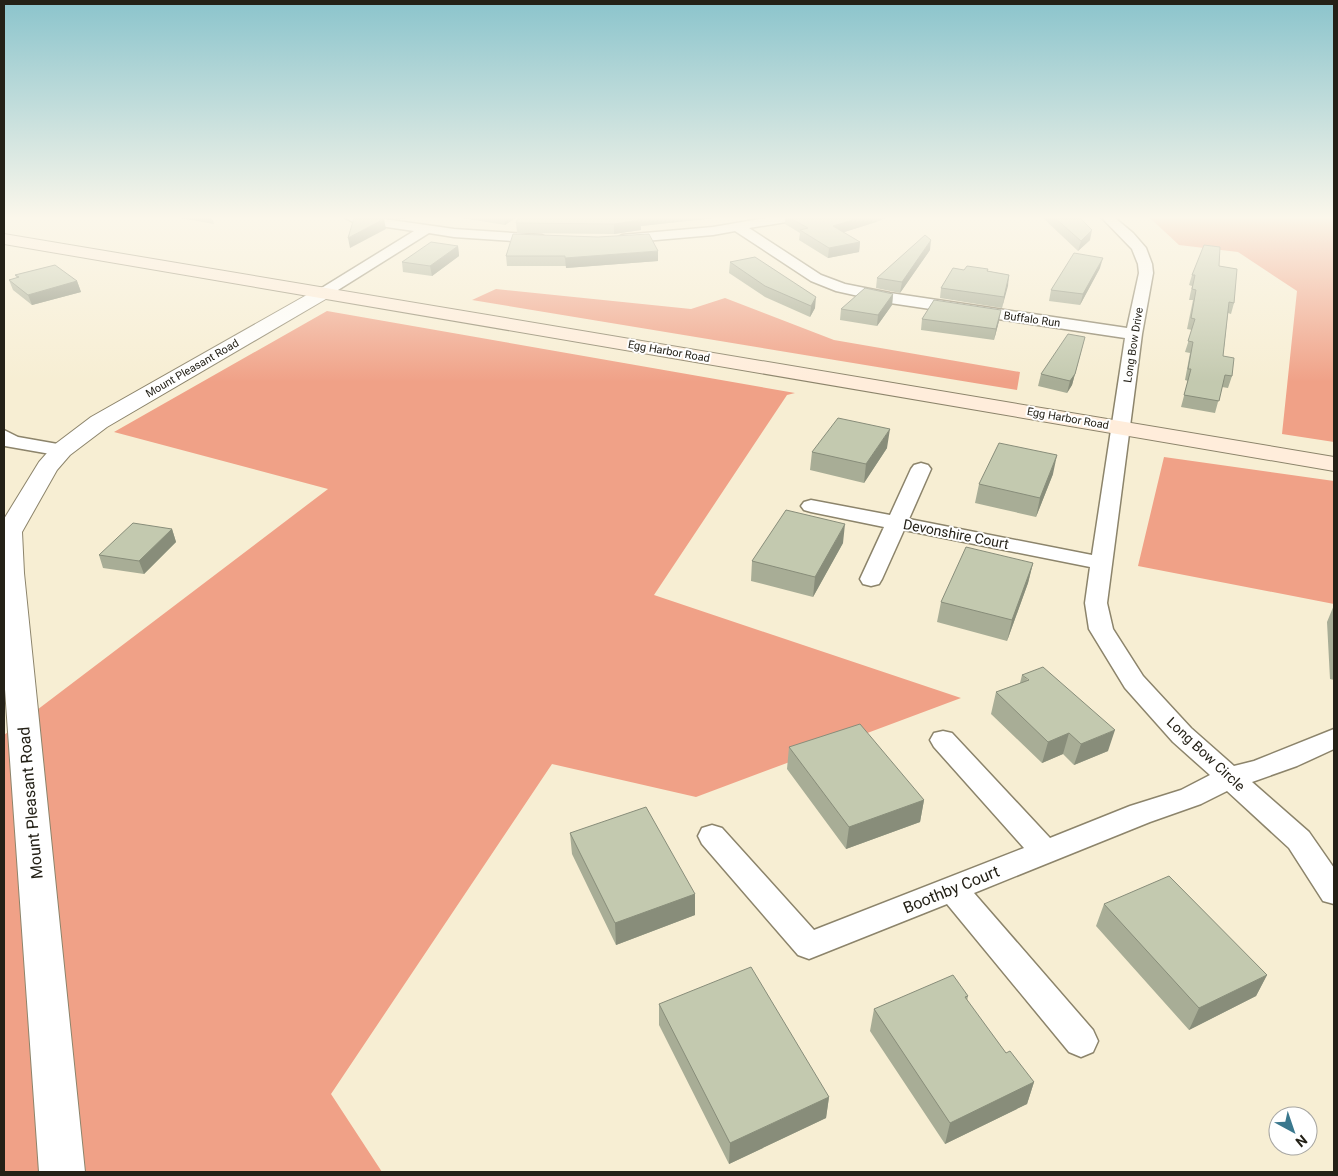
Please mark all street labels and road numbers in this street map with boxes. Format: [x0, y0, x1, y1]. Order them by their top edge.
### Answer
street label: Long Bow Drive [1121, 306, 1146, 384]
street label: Buffalo Run [1003, 309, 1061, 330]
street label: Mount Pleasant Road [143, 337, 241, 400]
street label: Egg Harbor Road [627, 338, 711, 365]
street label: Egg Harbor Road [1026, 405, 1110, 432]
street label: Devonshire Court [902, 516, 1011, 552]
street label: Long Bow Circle [1164, 714, 1248, 794]
street label: Mount Pleasant Road [14, 726, 47, 880]
street label: Boothby Court [900, 862, 1002, 917]

